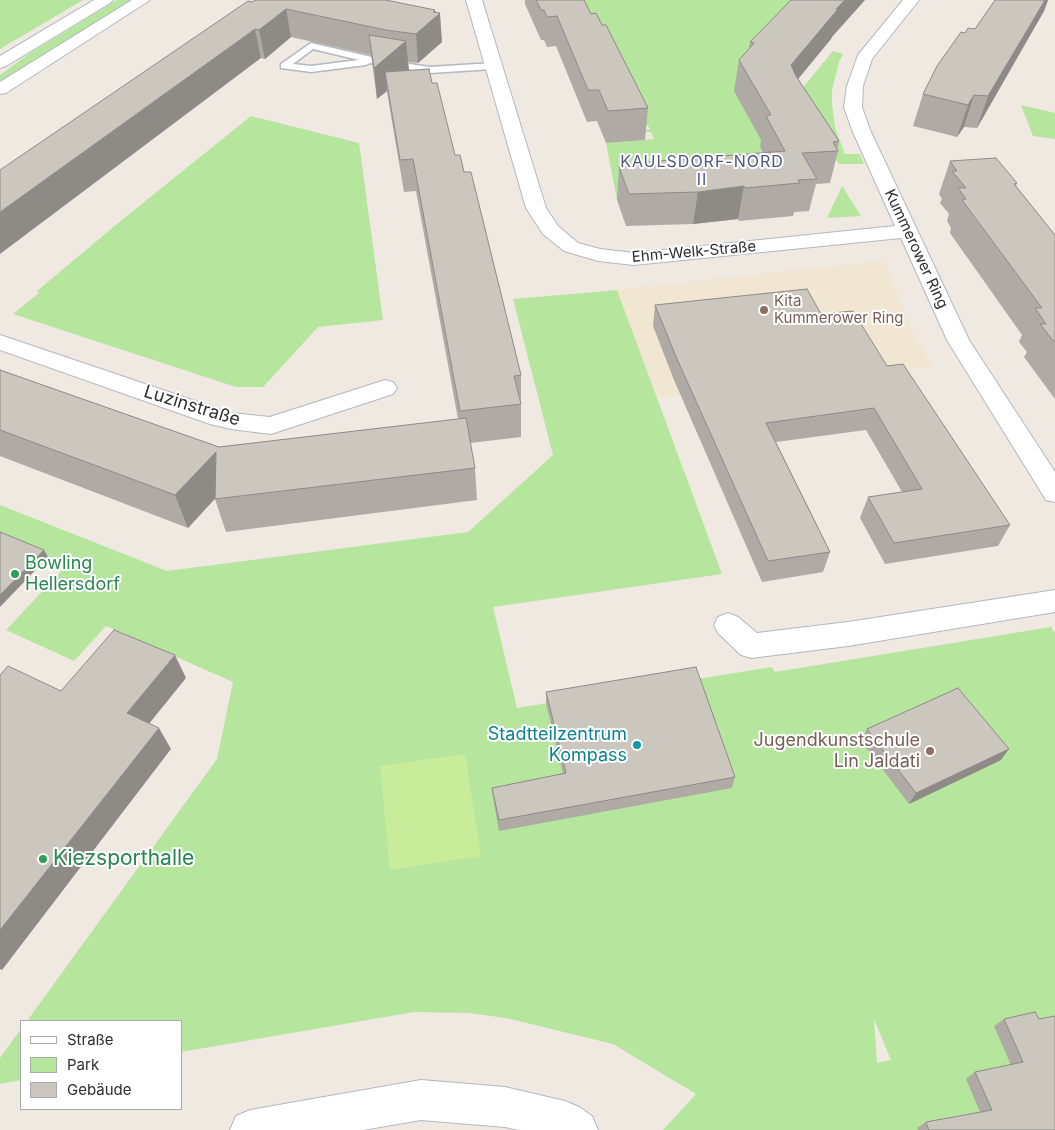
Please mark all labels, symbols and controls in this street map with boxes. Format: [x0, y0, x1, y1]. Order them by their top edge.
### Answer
district label: KAULSDORF-NORD II [618, 152, 786, 190]
street label: Kummerower Ring [880, 186, 952, 312]
street label: Ehm-Welk-Straße [631, 238, 757, 266]
place label: Kita Kummerower Ring [774, 292, 904, 327]
marker: Kita Kummerower Ring [758, 304, 770, 316]
street label: Luzinstraße [141, 381, 243, 431]
place label: Bowling Hellersdorf [25, 553, 120, 596]
marker: Bowling Hellersdorf [9, 568, 21, 580]
place label: Stadtteilzentrum Kompass [488, 724, 627, 766]
place label: Jugendkunstschule Lin Jaldati [754, 730, 920, 772]
marker: Stadtteilzentrum Kompass [631, 739, 643, 751]
marker: Jugendkunstschule Lin Jaldati [924, 745, 936, 757]
place label: Kiezsporthalle [53, 846, 194, 872]
marker: Kiezsporthalle [37, 853, 49, 865]
legend [20, 1020, 182, 1110]
text: Straße [67, 1030, 114, 1049]
text: Park [67, 1055, 99, 1074]
text: Gebäude [67, 1080, 132, 1099]

